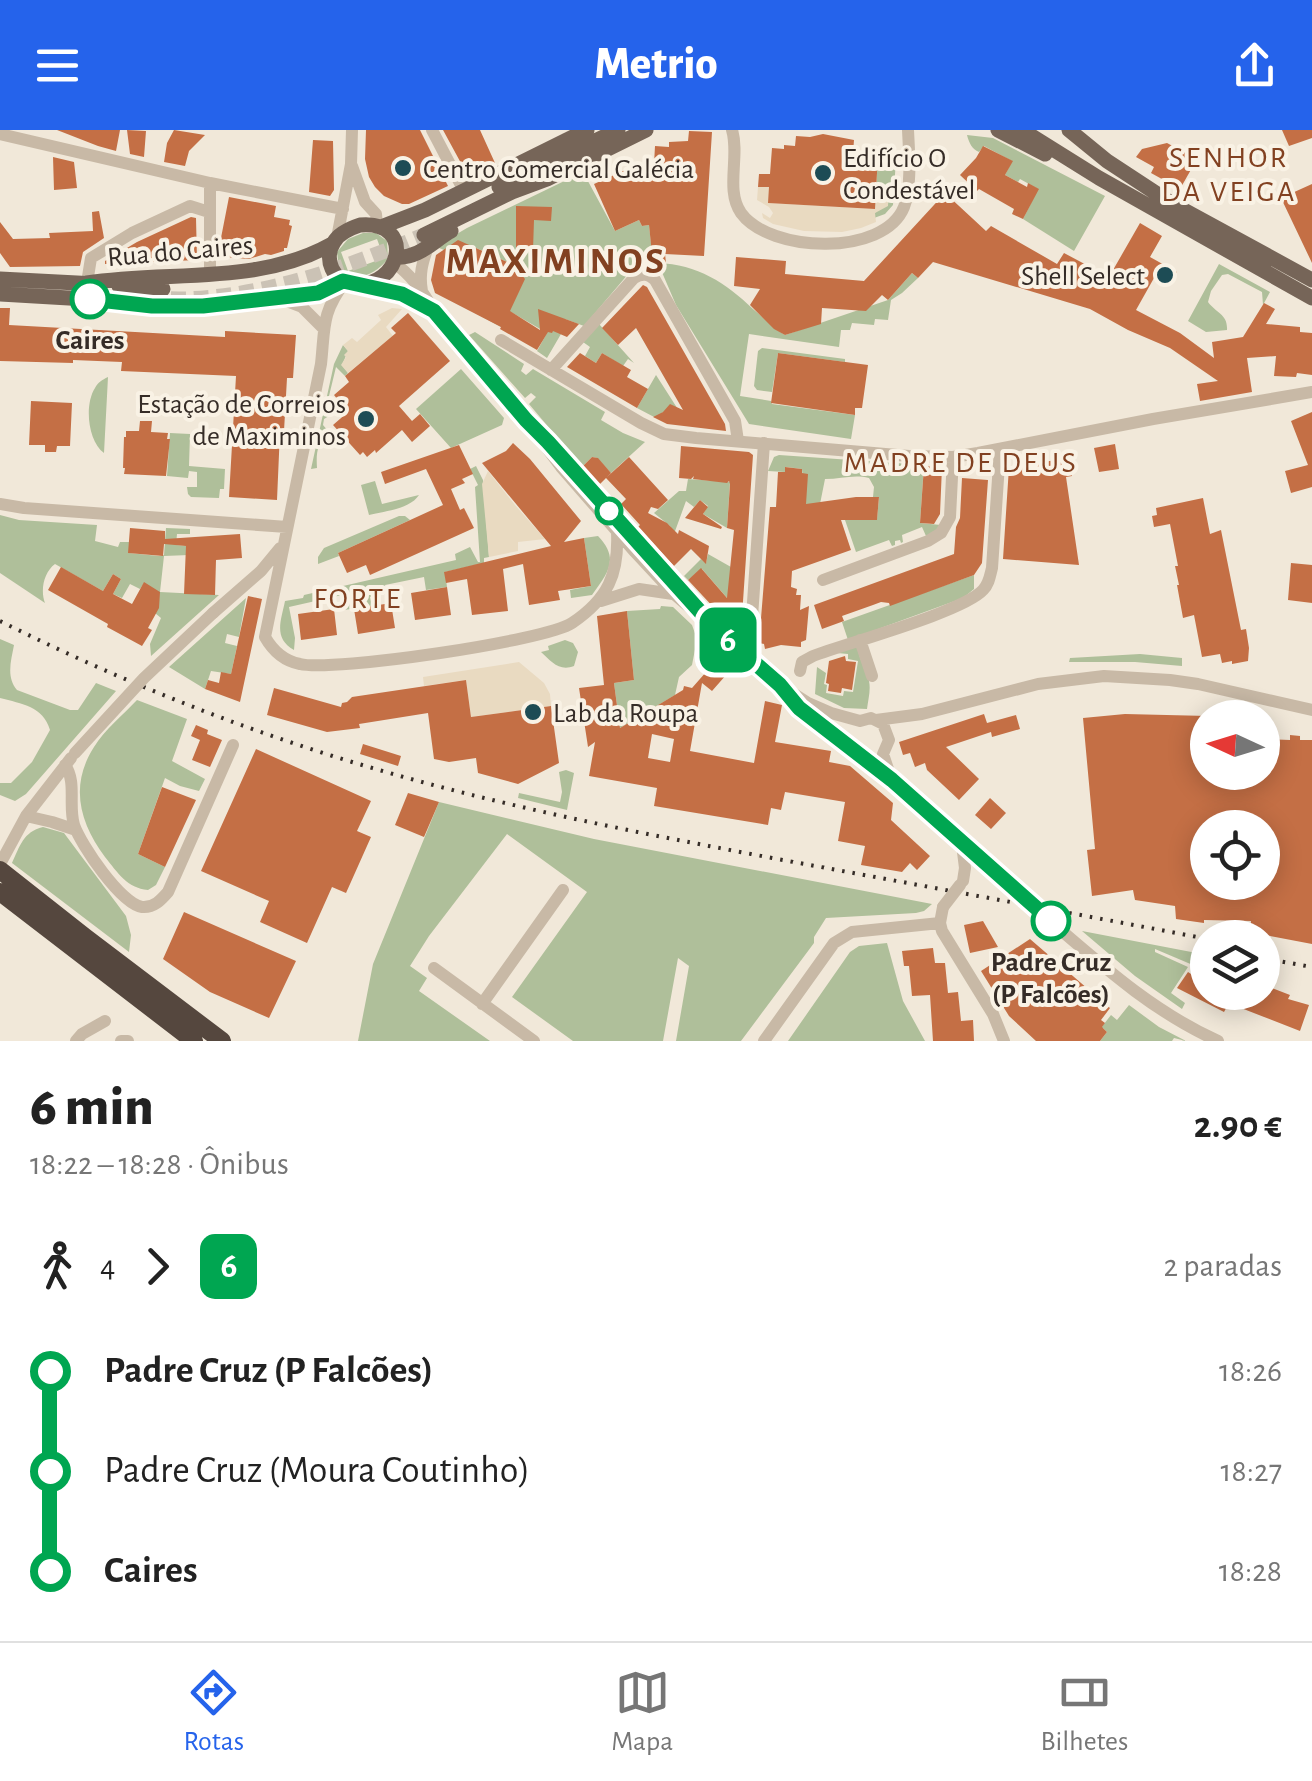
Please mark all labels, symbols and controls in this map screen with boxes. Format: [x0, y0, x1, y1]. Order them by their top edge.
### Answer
icon: menu [30, 38, 85, 93]
icon: share [1227, 38, 1282, 93]
text: Metrio [594, 42, 718, 87]
district label: SENHOR DA VEIGA [1161, 143, 1297, 207]
place label: Edifício O Condestável [843, 145, 975, 205]
place label: Centro Comercial Galécia [423, 156, 694, 184]
marker: Centro Comercial Galécia [392, 157, 414, 179]
marker: Edifício O Condestável [812, 162, 834, 184]
street label: Rua do Caires [106, 232, 254, 272]
district label: MAXIMINOS [446, 243, 666, 281]
place label: Shell Select [1021, 263, 1145, 291]
marker: Shell Select [1154, 264, 1176, 286]
marker: Caires [71, 280, 109, 318]
place label: Caires [56, 327, 124, 355]
place label: Estação de Correios de Maximinos [137, 391, 346, 451]
marker: Estação de Correios de Maximinos [355, 408, 377, 430]
district label: MADRE DE DEUS [844, 448, 1078, 478]
unlabelled marker [596, 498, 622, 524]
district label: FORTE [313, 584, 403, 614]
line badge: 6 [696, 608, 760, 672]
text: 6 [720, 623, 736, 658]
place label: Lab da Roupa [553, 700, 698, 728]
north arrow [1190, 700, 1280, 790]
map controls [1190, 700, 1280, 1010]
marker: Lab da Roupa [522, 701, 544, 723]
button: locate [1190, 810, 1280, 900]
marker: Padre Cruz (P Falcões) [1032, 902, 1070, 940]
button: layers [1190, 920, 1280, 1010]
place label: Padre Cruz (P Falcões) [991, 949, 1111, 1009]
text: 6 min [30, 1080, 154, 1135]
text: 2.90 € [1194, 1107, 1282, 1145]
text: 18:22 – 18:28 · Ônibus [30, 1148, 289, 1180]
icon: walk [30, 1239, 85, 1294]
icon: forward [130, 1239, 185, 1294]
text: 6 [220, 1249, 237, 1284]
text: 4 [100, 1250, 115, 1282]
text: 2 paradas [1163, 1250, 1282, 1282]
text: Padre Cruz (P Falcões) [104, 1352, 433, 1390]
text: 18:26 [1219, 1355, 1282, 1387]
text: Padre Cruz (Moura Coutinho) [104, 1452, 530, 1490]
text: 18:27 [1221, 1455, 1282, 1487]
text: Caires [104, 1552, 198, 1590]
text: 18:28 [1219, 1555, 1282, 1587]
tab: Rotas [184, 1665, 244, 1759]
tab: Mapa [611, 1665, 673, 1759]
tab: Bilhetes [1040, 1665, 1128, 1759]

